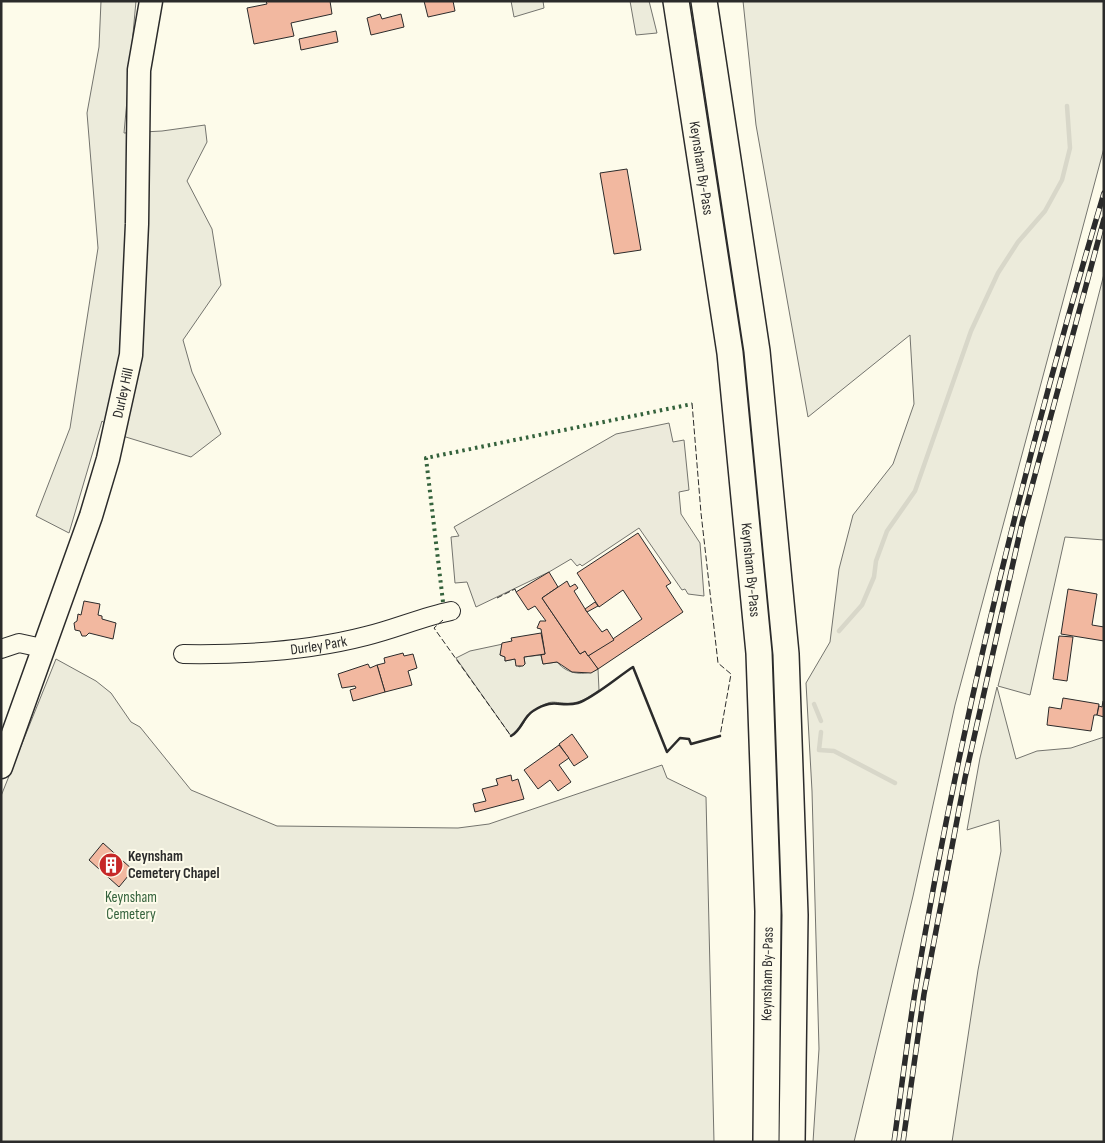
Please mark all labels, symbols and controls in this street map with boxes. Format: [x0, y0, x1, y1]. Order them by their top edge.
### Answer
street label: Keynsham By-Pass [685, 120, 718, 216]
street label: Durley Hill [108, 366, 138, 420]
street label: Keynsham By-Pass [736, 522, 764, 618]
street label: Durley Park [289, 632, 349, 659]
place label: Keynsham Cemetery Chapel [128, 847, 219, 883]
building icon: Keynsham Cemetery Chapel [98, 852, 124, 878]
park label: Keynsham Cemetery [105, 888, 157, 924]
street label: Keynsham By-Pass [757, 927, 778, 1021]

